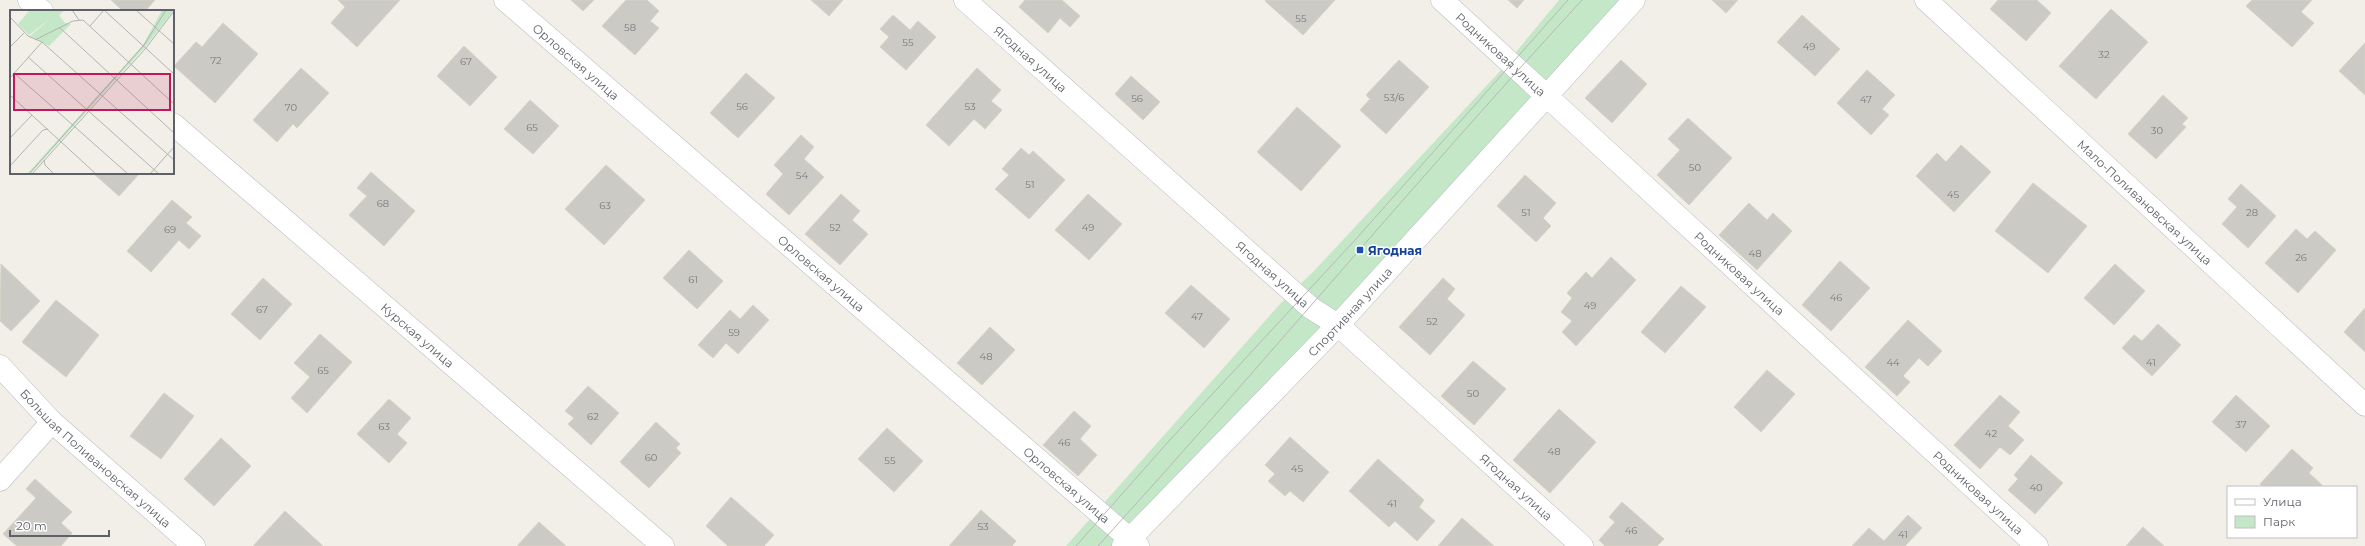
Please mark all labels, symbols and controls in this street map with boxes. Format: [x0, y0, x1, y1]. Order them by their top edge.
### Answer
street label: Родниковая улица [1453, 9, 1549, 99]
inset map [10, 10, 174, 174]
house number: 55 [1295, 12, 1307, 25]
street label: Орловская улица [530, 20, 623, 103]
house number: 58 [624, 21, 636, 34]
street label: Ягодная улица [991, 22, 1070, 95]
house number: 55 [902, 36, 914, 49]
house number: 49 [1803, 40, 1815, 53]
house number: 32 [2098, 48, 2110, 61]
house number: 72 [210, 54, 222, 67]
house number: 67 [460, 55, 472, 68]
house number: 53/6 [1384, 91, 1404, 104]
house number: 56 [1131, 92, 1143, 105]
house number: 47 [1860, 93, 1872, 106]
house number: 56 [736, 100, 748, 113]
house number: 53 [964, 100, 976, 113]
house number: 70 [285, 101, 298, 114]
house number: 65 [526, 121, 538, 134]
house number: 30 [2151, 124, 2164, 137]
street label: Мало-Поливановская улица [2075, 136, 2215, 268]
house number: 50 [1689, 161, 1702, 174]
house number: 54 [796, 169, 809, 182]
house number: 51 [1025, 178, 1035, 191]
house number: 45 [1947, 188, 1959, 201]
house number: 68 [377, 197, 389, 210]
house number: 63 [599, 199, 611, 212]
house number: 51 [1521, 206, 1531, 219]
house number: 28 [2246, 206, 2258, 219]
house number: 52 [829, 221, 841, 234]
house number: 49 [1082, 221, 1094, 234]
house number: 69 [164, 223, 176, 236]
street label: Родниковая улица [1692, 228, 1788, 318]
street label: Орловская улица [775, 232, 868, 314]
street label: Ягодная улица [1233, 238, 1312, 310]
place label: Ягодная [1368, 243, 1422, 258]
marker: Ягодная [1355, 245, 1365, 255]
house number: 48 [1748, 247, 1762, 260]
house number: 26 [2295, 251, 2307, 264]
street label: Спортивная улица [1304, 264, 1395, 359]
house number: 61 [688, 273, 698, 286]
house number: 46 [1830, 291, 1842, 304]
street label: Курская улица [378, 299, 457, 370]
house number: 49 [1584, 299, 1596, 312]
house number: 67 [256, 303, 268, 316]
house number: 47 [1191, 310, 1203, 323]
house number: 52 [1426, 315, 1438, 328]
house number: 59 [728, 326, 740, 339]
house number: 48 [979, 350, 993, 363]
house number: 44 [1886, 356, 1900, 369]
house number: 41 [2146, 356, 2156, 369]
house number: 65 [317, 364, 329, 377]
street label: Большая Поливановская улица [17, 386, 174, 530]
house number: 50 [1467, 387, 1480, 400]
house number: 62 [587, 410, 599, 423]
house number: 37 [2235, 418, 2247, 431]
house number: 63 [378, 420, 390, 433]
house number: 42 [1985, 427, 1997, 440]
house number: 46 [1058, 436, 1070, 449]
street label: Орловская улица [1020, 443, 1113, 526]
house number: 48 [1547, 445, 1561, 458]
street label: Родниковая улица [1930, 447, 2026, 537]
street label: Ягодная улица [1477, 450, 1556, 523]
house number: 60 [645, 451, 658, 464]
house number: 55 [884, 454, 896, 467]
house number: 45 [1291, 462, 1303, 475]
house number: 40 [2029, 481, 2043, 494]
legend [2227, 486, 2357, 538]
text: Улица [2263, 494, 2302, 509]
house number: 41 [1387, 497, 1397, 510]
scale bar [10, 512, 109, 538]
text: Парк [2263, 514, 2295, 529]
text: 20 m [16, 518, 47, 533]
house number: 53 [977, 520, 989, 533]
house number: 46 [1625, 524, 1637, 537]
house number: 41 [1898, 528, 1908, 541]

